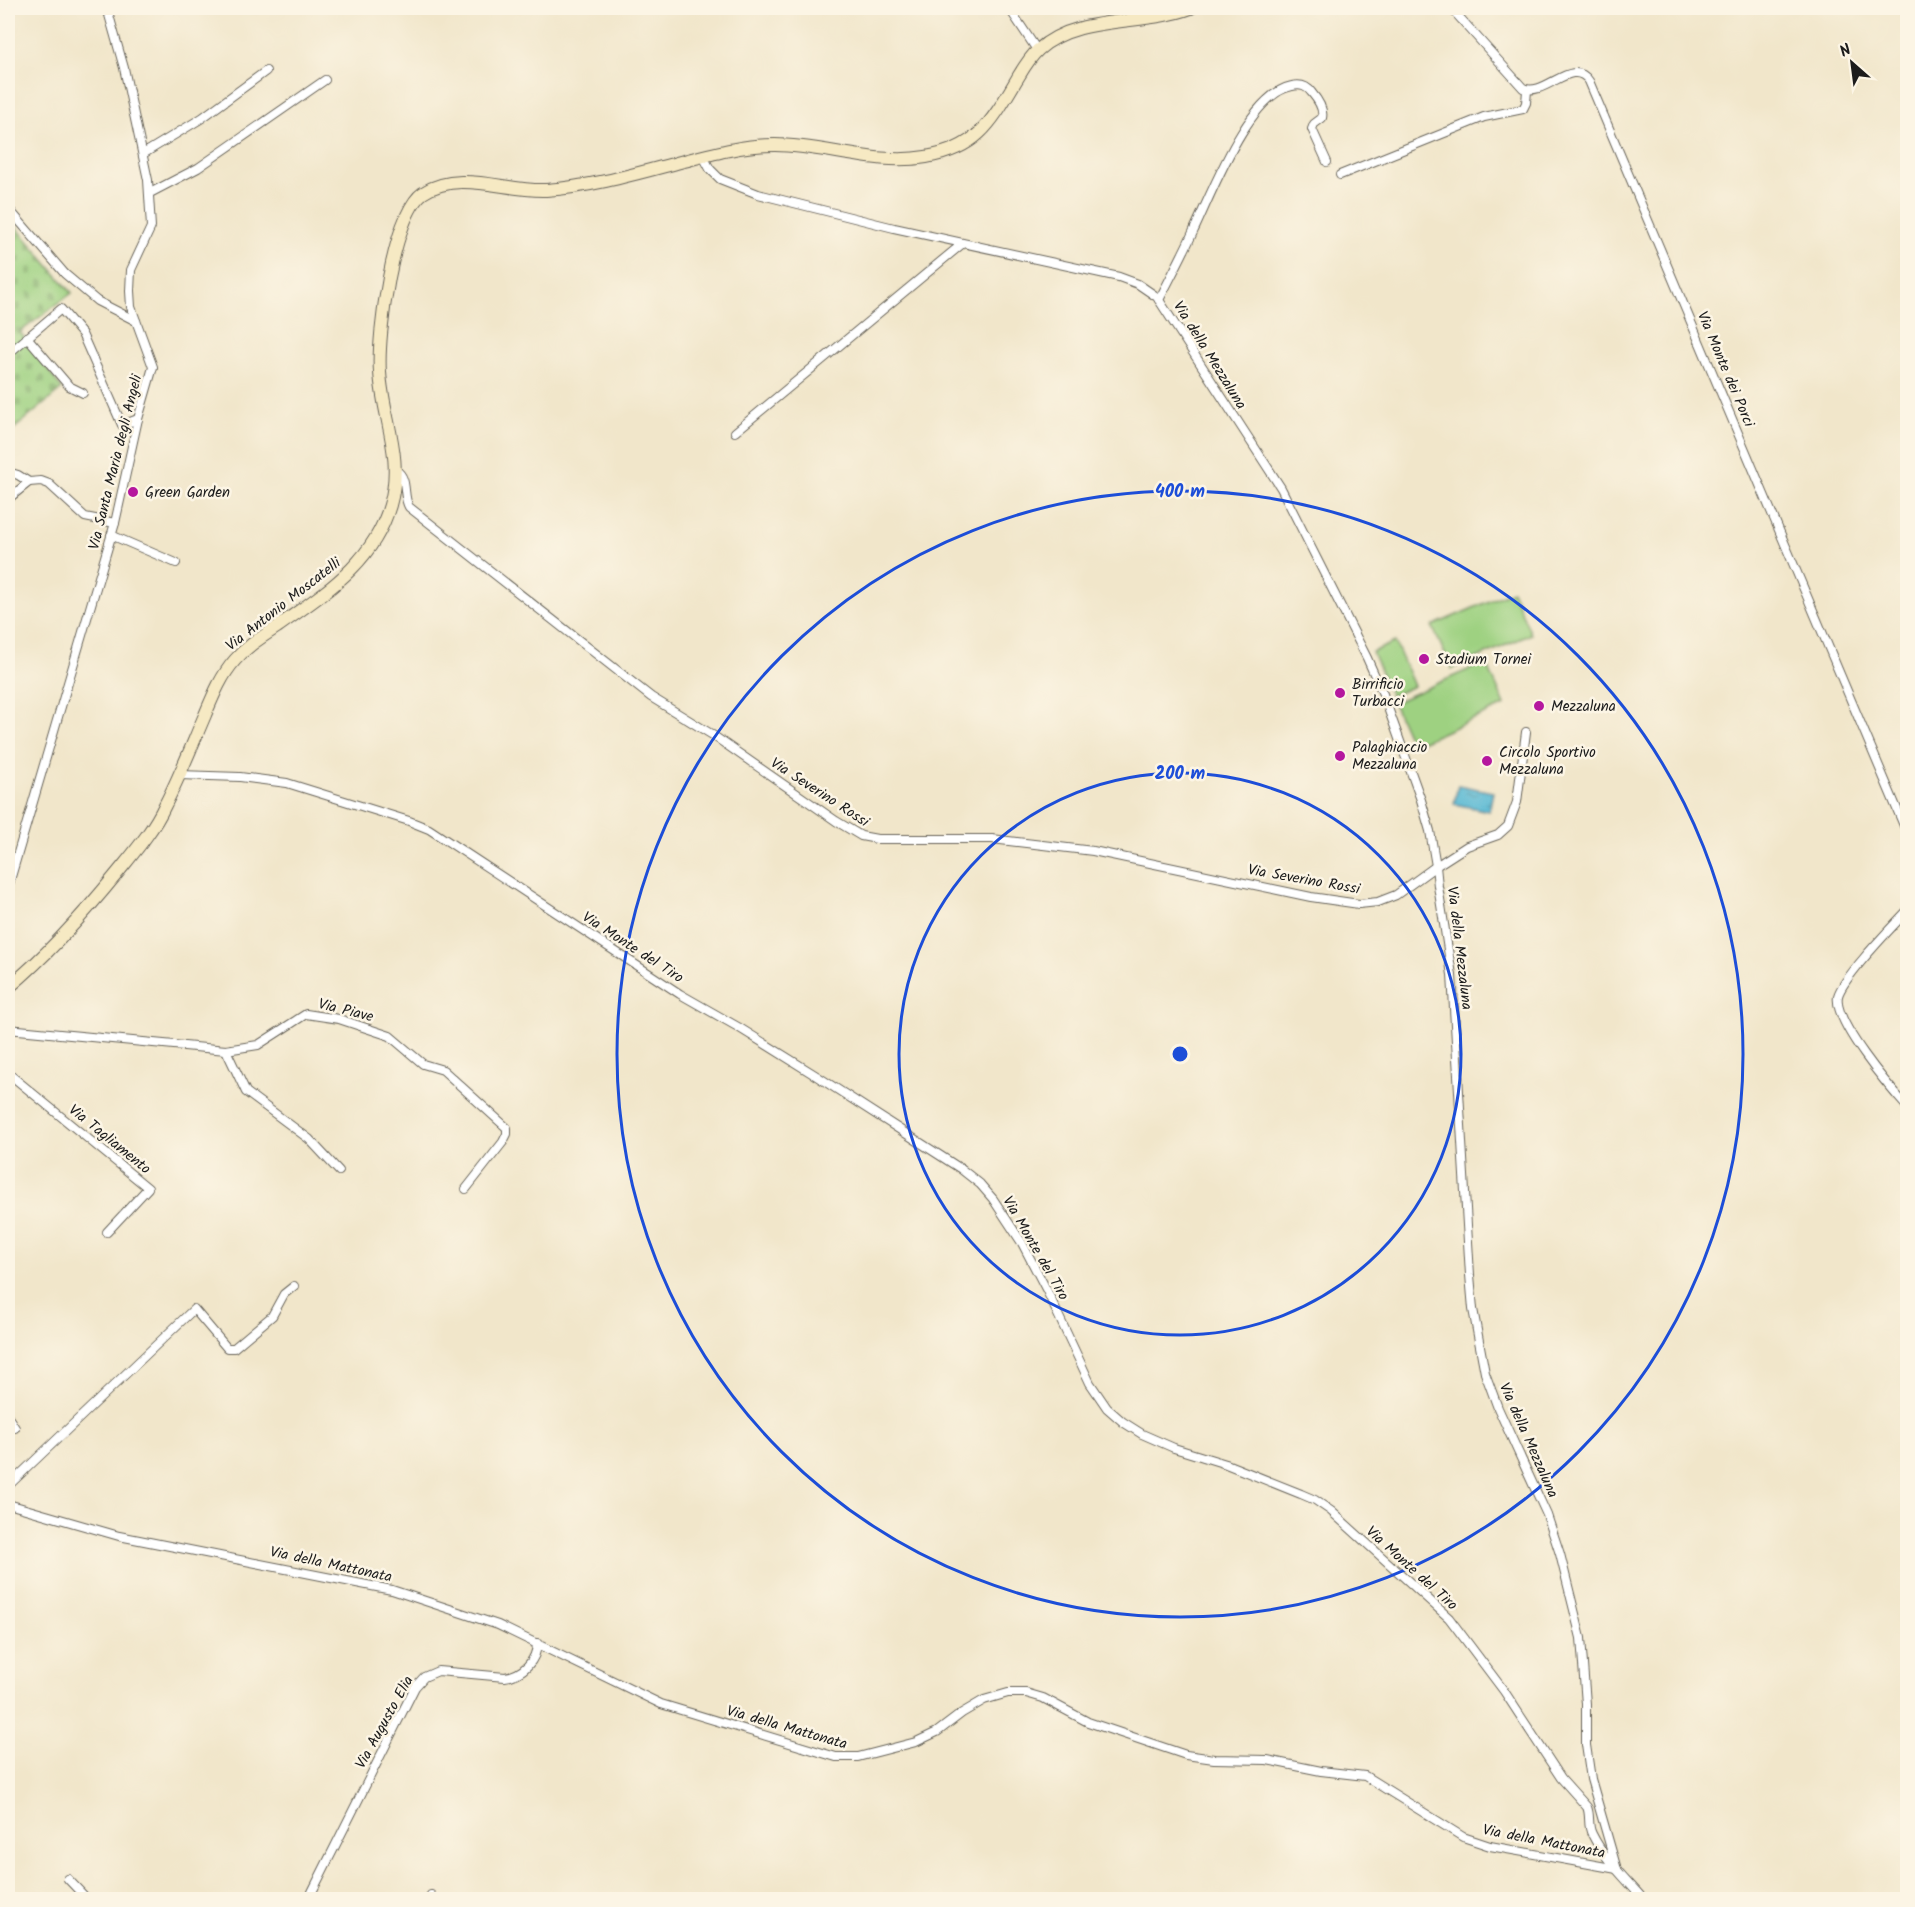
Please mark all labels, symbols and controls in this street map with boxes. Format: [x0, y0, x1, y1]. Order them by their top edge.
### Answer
north arrow [1822, 33, 1882, 93]
text: N [1835, 38, 1856, 64]
street label: Via della Mezzaluna [1166, 297, 1252, 414]
street label: Via Monte dei Porci [1690, 308, 1761, 432]
street label: Via Santa Maria degli Angeli [83, 371, 150, 552]
text: 400 m [1155, 478, 1205, 507]
place label: Green Garden [145, 481, 230, 505]
marker: Green Garden [126, 485, 140, 499]
street label: Via Antonio Moscatelli [221, 551, 348, 658]
place label: Stadium Tornei [1436, 648, 1533, 672]
marker: Stadium Tornei [1417, 652, 1431, 666]
place label: Birrificio Turbacci [1352, 673, 1405, 714]
marker: Birrificio Turbacci [1333, 686, 1347, 700]
place label: Mezzaluna [1551, 695, 1616, 719]
marker: Mezzaluna [1532, 699, 1546, 713]
place label: Palaghiaccio Mezzaluna [1352, 736, 1428, 777]
place label: Circolo Sportivo Mezzaluna [1499, 741, 1596, 782]
marker: Palaghiaccio Mezzaluna [1333, 749, 1347, 763]
street label: Via Severino Rossi [765, 752, 875, 835]
marker: Circolo Sportivo Mezzaluna [1480, 754, 1494, 768]
text: 200 m [1155, 760, 1206, 789]
street label: Via Severino Rossi [1246, 858, 1363, 902]
street label: Via della Mezzaluna [1440, 885, 1478, 1011]
street label: Via Monte del Tiro [577, 906, 688, 990]
street label: Via Piave [315, 993, 376, 1029]
centre of rings [1170, 1044, 1190, 1064]
street label: Via Tagliamento [63, 1099, 156, 1181]
street label: Via Monte del Tiro [995, 1192, 1075, 1305]
street label: Via della Mezzaluna [1492, 1379, 1564, 1502]
street label: Via Monte del Tiro [1360, 1521, 1463, 1617]
street label: Via della Mattonata [267, 1540, 394, 1590]
street label: Via Augusto Elia [349, 1671, 420, 1773]
street label: Via della Mattonata [724, 1699, 850, 1757]
street label: Via della Mattonata [1480, 1818, 1607, 1866]

